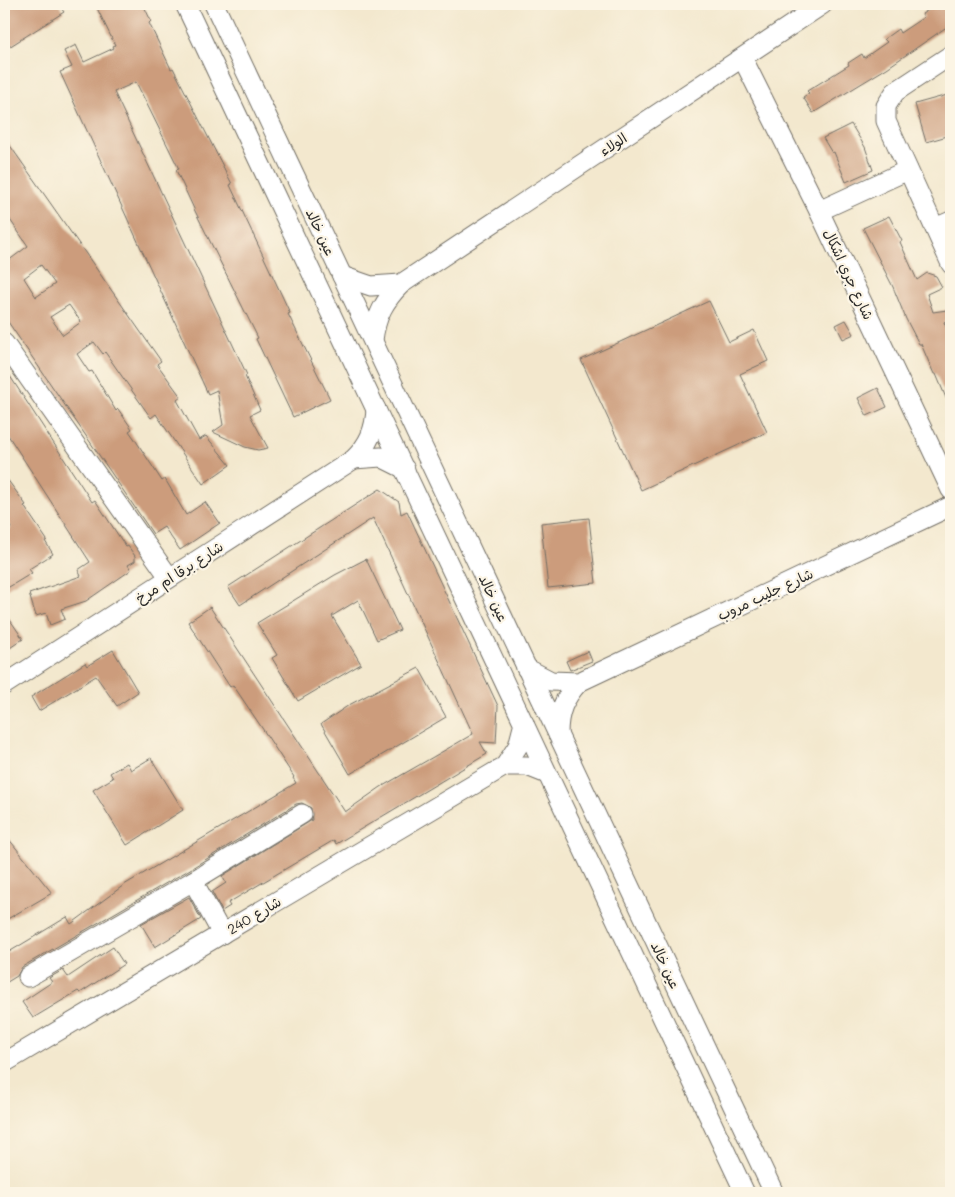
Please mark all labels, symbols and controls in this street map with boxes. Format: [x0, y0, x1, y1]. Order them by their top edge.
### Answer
street label: الولاء [596, 128, 630, 160]
street label: عين خالد [302, 205, 340, 259]
street label: شارع جري اشكال [818, 226, 878, 323]
street label: شارع برقا ام مرخ [132, 537, 228, 609]
street label: شارع جليب مروب [714, 564, 816, 625]
street label: عين خالد [475, 571, 513, 625]
street label: شارع 240 [224, 892, 285, 939]
street label: عين خالد [647, 938, 685, 992]

